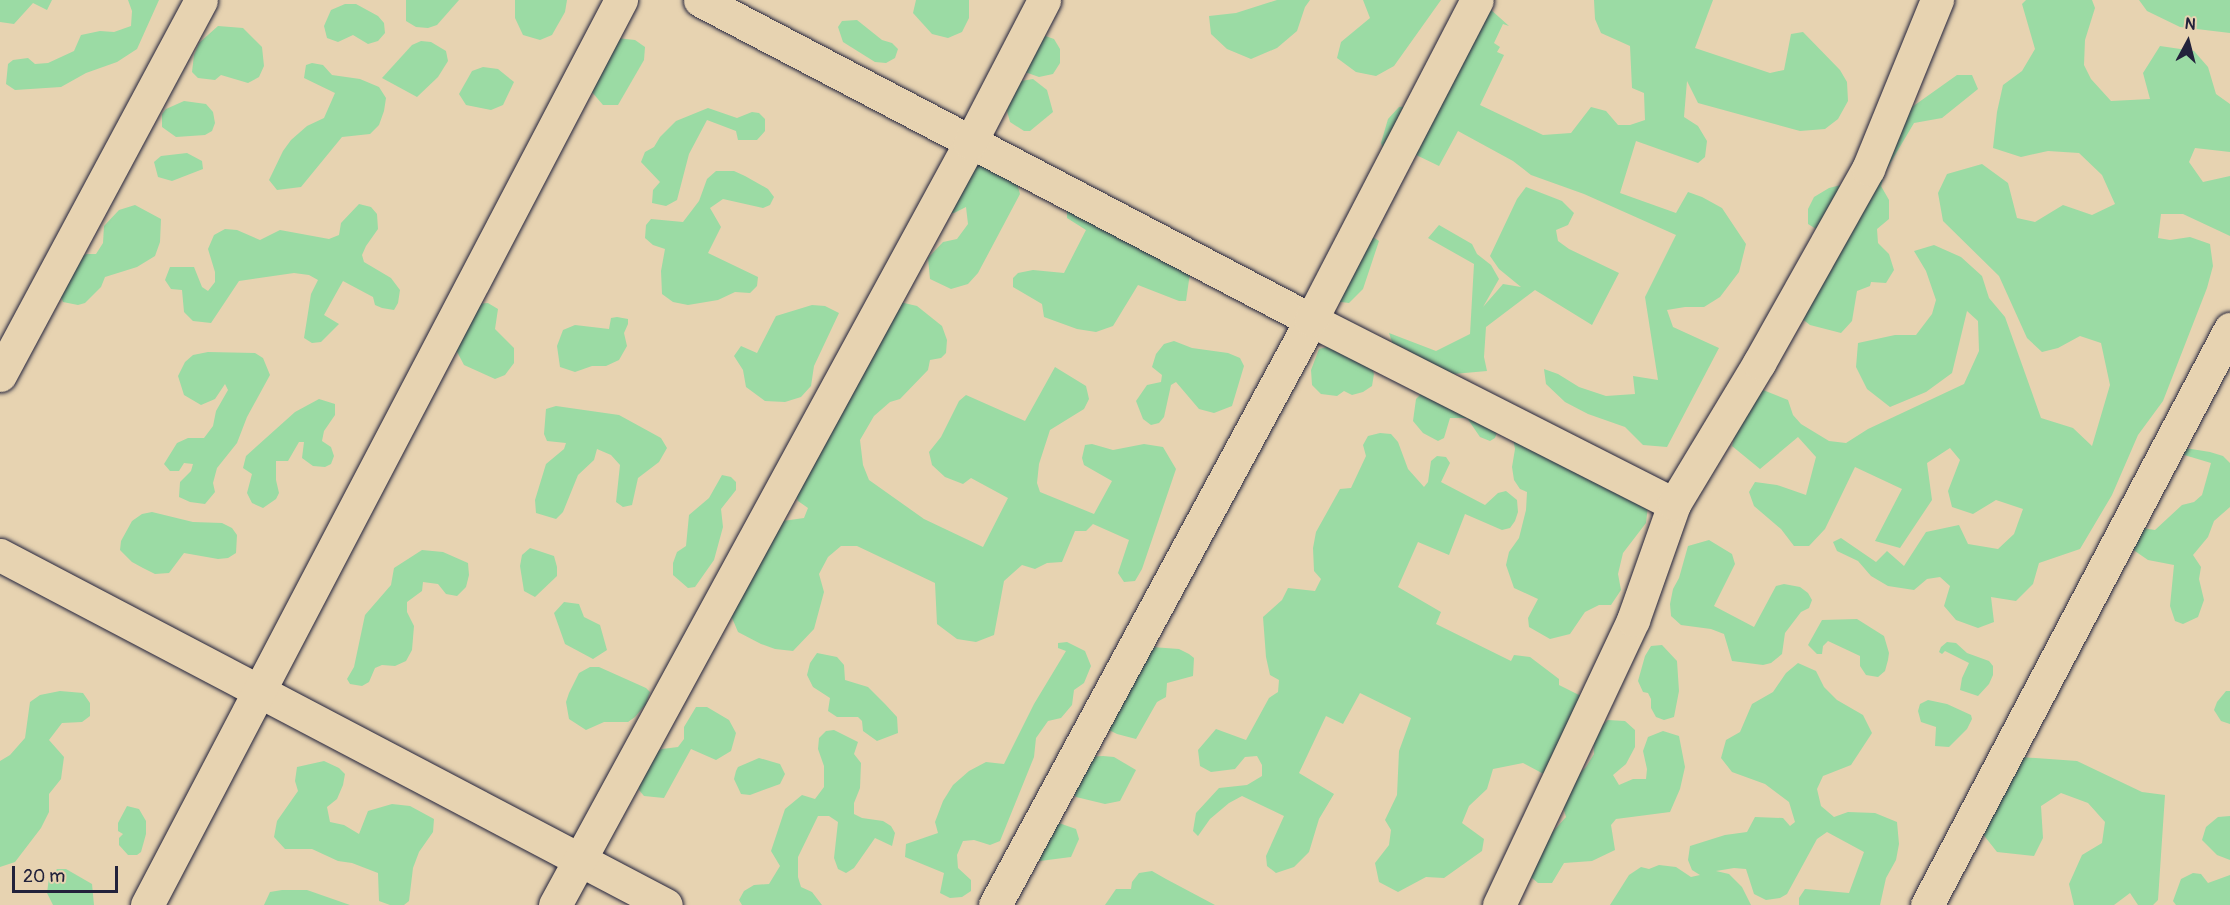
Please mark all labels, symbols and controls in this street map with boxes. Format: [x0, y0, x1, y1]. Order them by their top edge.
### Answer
north arrow [2158, 12, 2218, 72]
text: N [2184, 14, 2197, 35]
scale bar [15, 854, 122, 892]
text: 20 m [23, 865, 65, 888]

